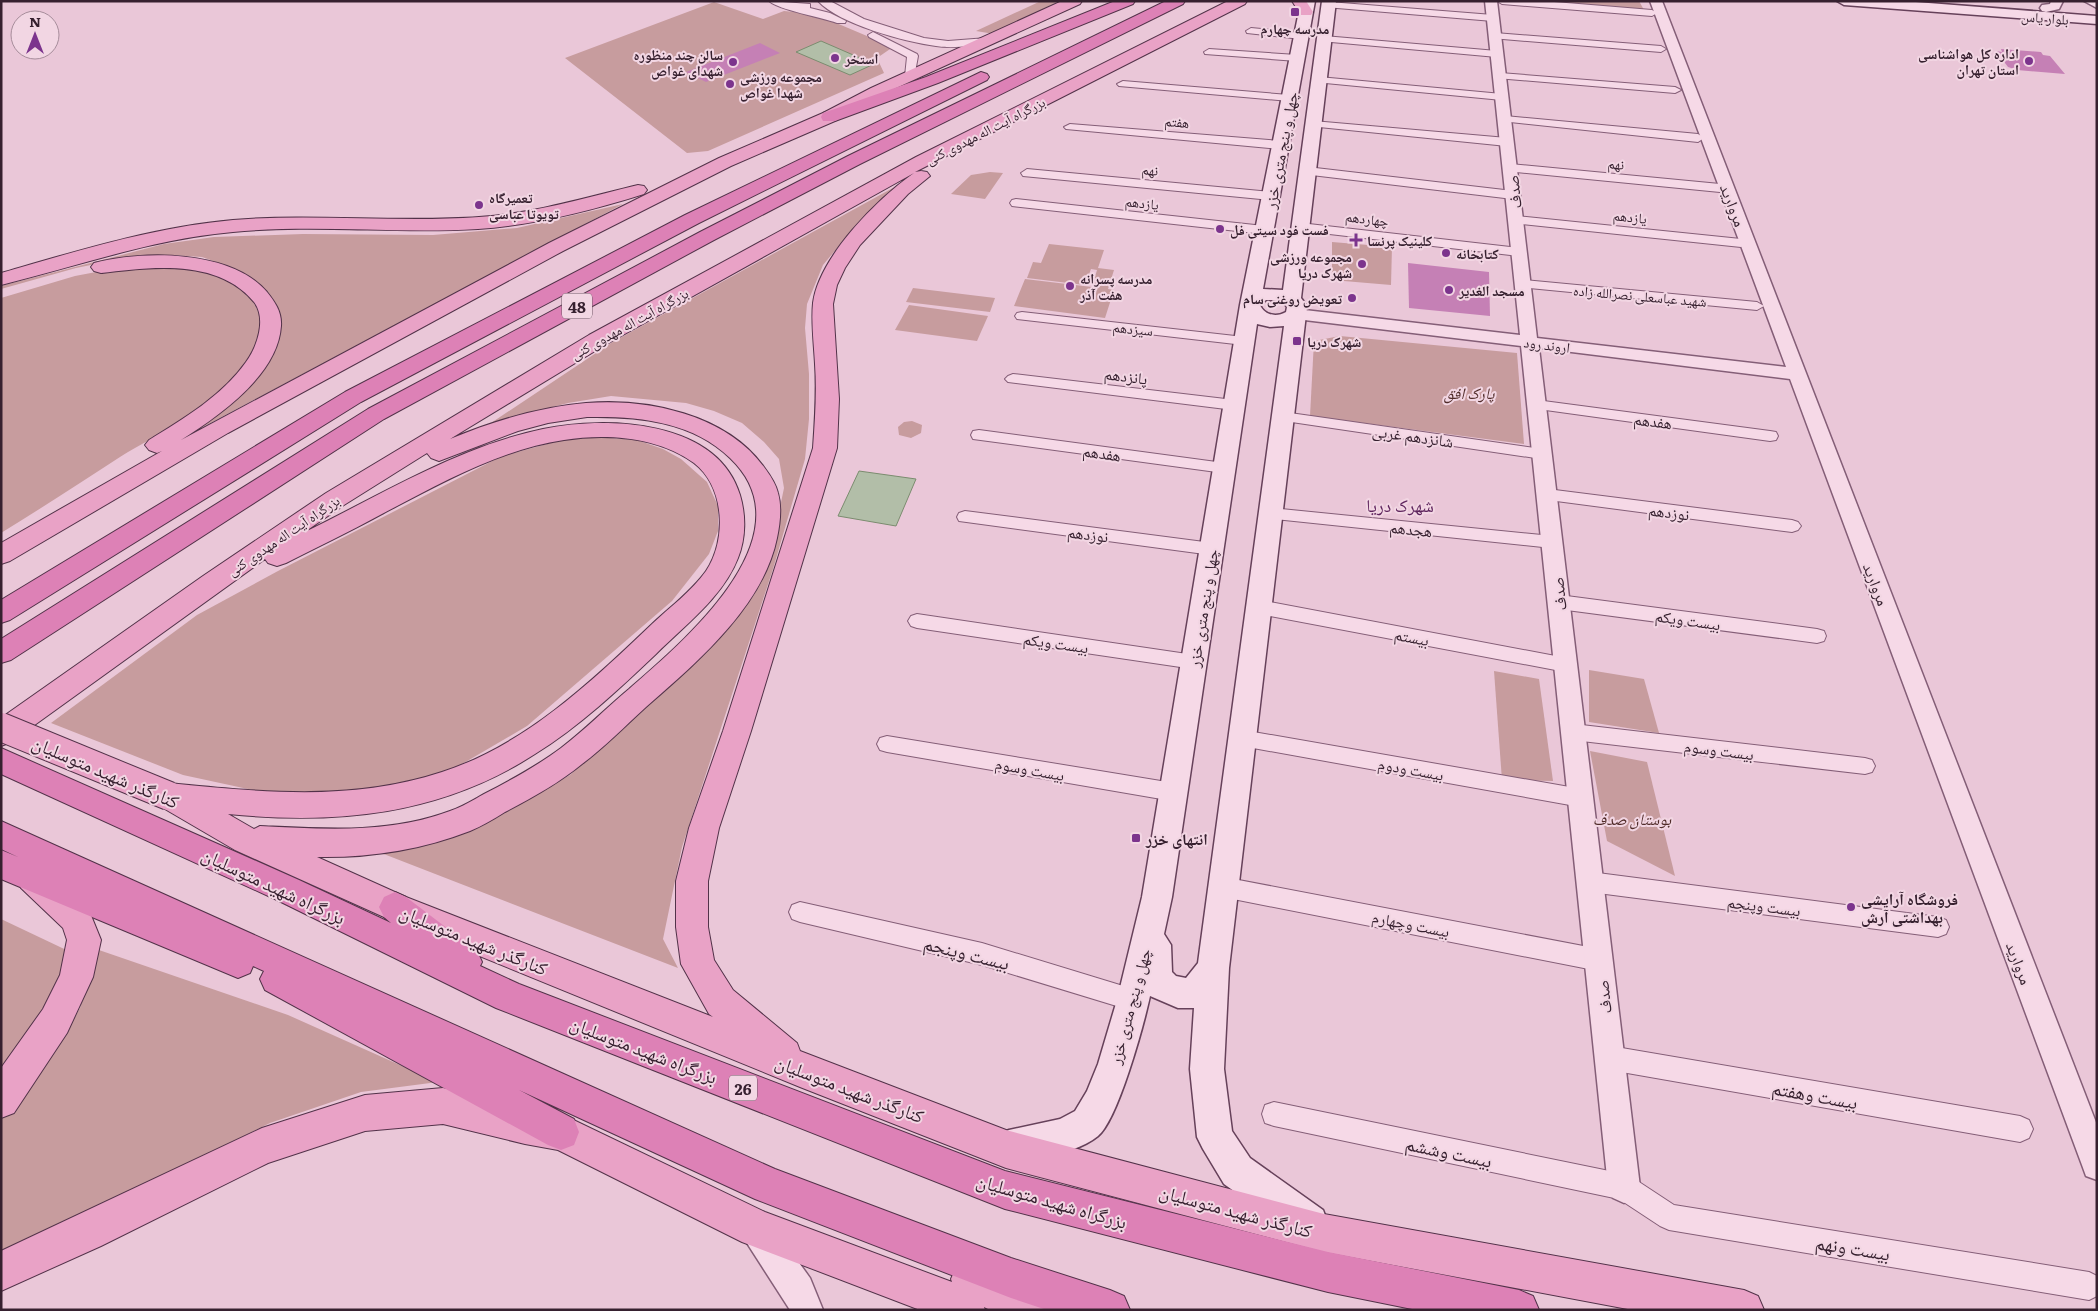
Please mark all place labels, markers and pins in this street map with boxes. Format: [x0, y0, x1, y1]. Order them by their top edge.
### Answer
marker: مدرسه چهارم [1289, 6, 1301, 18]
place label: مدرسه چهارم [1261, 18, 1329, 39]
place label: اداره کل هواشناسی استان تهران [1918, 43, 2019, 79]
place label: سالن چند منظوره شهدای غواص [634, 44, 723, 80]
place label: استخر [844, 48, 879, 68]
marker: استخر [829, 52, 841, 64]
marker: اداره کل هواشناسی استان تهران [2023, 55, 2035, 67]
marker: سالن چند منظوره شهدای غواص [727, 56, 739, 68]
place label: مجموعه ورزشی شهدا غواص [740, 66, 822, 102]
marker: مجموعه ورزشی شهدا غواص [724, 78, 736, 90]
place label: تعمیرگاه تویوتا عباسی [489, 187, 559, 223]
marker: تعمیرگاه تویوتا عباسی [473, 199, 485, 211]
place label: فست فود سیتی فل [1230, 219, 1329, 239]
marker: فست فود سیتی فل [1214, 223, 1226, 235]
place label: کلینیک پرنسا [1367, 230, 1432, 250]
marker: کلینیک پرنسا [1349, 233, 1363, 247]
place label: کتابخانه [1456, 243, 1499, 263]
place label: مجموعه ورزشی شهرک دریا [1270, 246, 1352, 282]
marker: کتابخانه [1440, 247, 1452, 259]
marker: مجموعه ورزشی شهرک دریا [1356, 258, 1368, 270]
place label: مدرسه پسرانه هفت آذر [1079, 268, 1152, 304]
marker: مدرسه پسرانه هفت آذر [1064, 280, 1076, 292]
place label: مسجد الغدیر [1458, 280, 1525, 300]
marker: مسجد الغدیر [1443, 284, 1455, 296]
place label: تعویض روغنی سام [1243, 288, 1342, 309]
marker: تعویض روغنی سام [1346, 292, 1358, 304]
place label: شهرک دریا [1307, 331, 1361, 351]
marker: شهرک دریا [1291, 335, 1303, 347]
place label: انتهای خزر [1145, 826, 1208, 850]
marker: انتهای خزر [1130, 832, 1142, 844]
place label: فروشگاه آرایشی بهداشتی آرش [1861, 886, 1958, 928]
marker: فروشگاه آرایشی بهداشتی آرش [1845, 901, 1857, 913]

